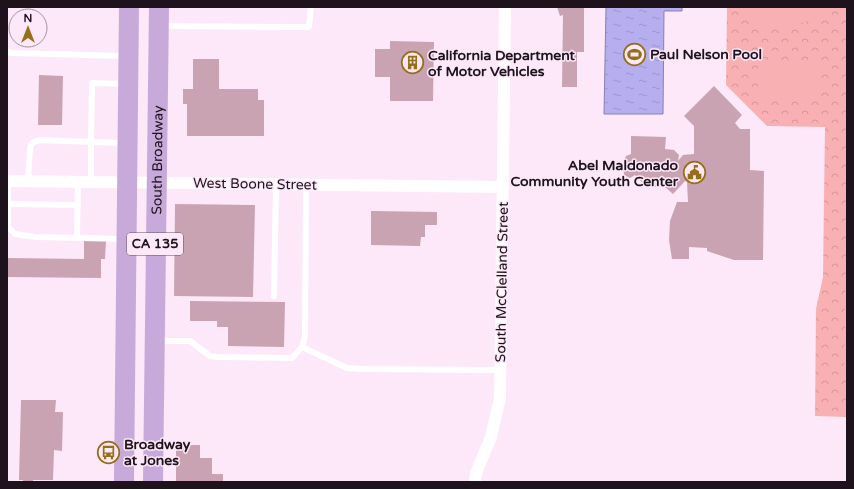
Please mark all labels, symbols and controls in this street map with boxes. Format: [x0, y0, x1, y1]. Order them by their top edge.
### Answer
north arrow [8, 8, 48, 48]
text: N [24, 12, 32, 25]
sports icon: Paul Nelson Pool [622, 41, 648, 67]
place label: Paul Nelson Pool [650, 46, 762, 63]
place label: California Department of Motor Vehicles [428, 47, 576, 80]
building icon: California Department of Motor Vehicles [399, 50, 425, 76]
street label: South Broadway [148, 105, 166, 215]
place label: Abel Maldonado Community Youth Center [511, 157, 679, 190]
public building icon: Abel Maldonado Community Youth Center [681, 160, 707, 186]
street label: West Boone Street [193, 174, 318, 194]
street label: South McClelland Street [492, 201, 512, 363]
road number: CA 135 [127, 233, 183, 255]
place label: Broadway at Jones [124, 436, 191, 469]
bus stop icon: Broadway at Jones [95, 439, 121, 465]

